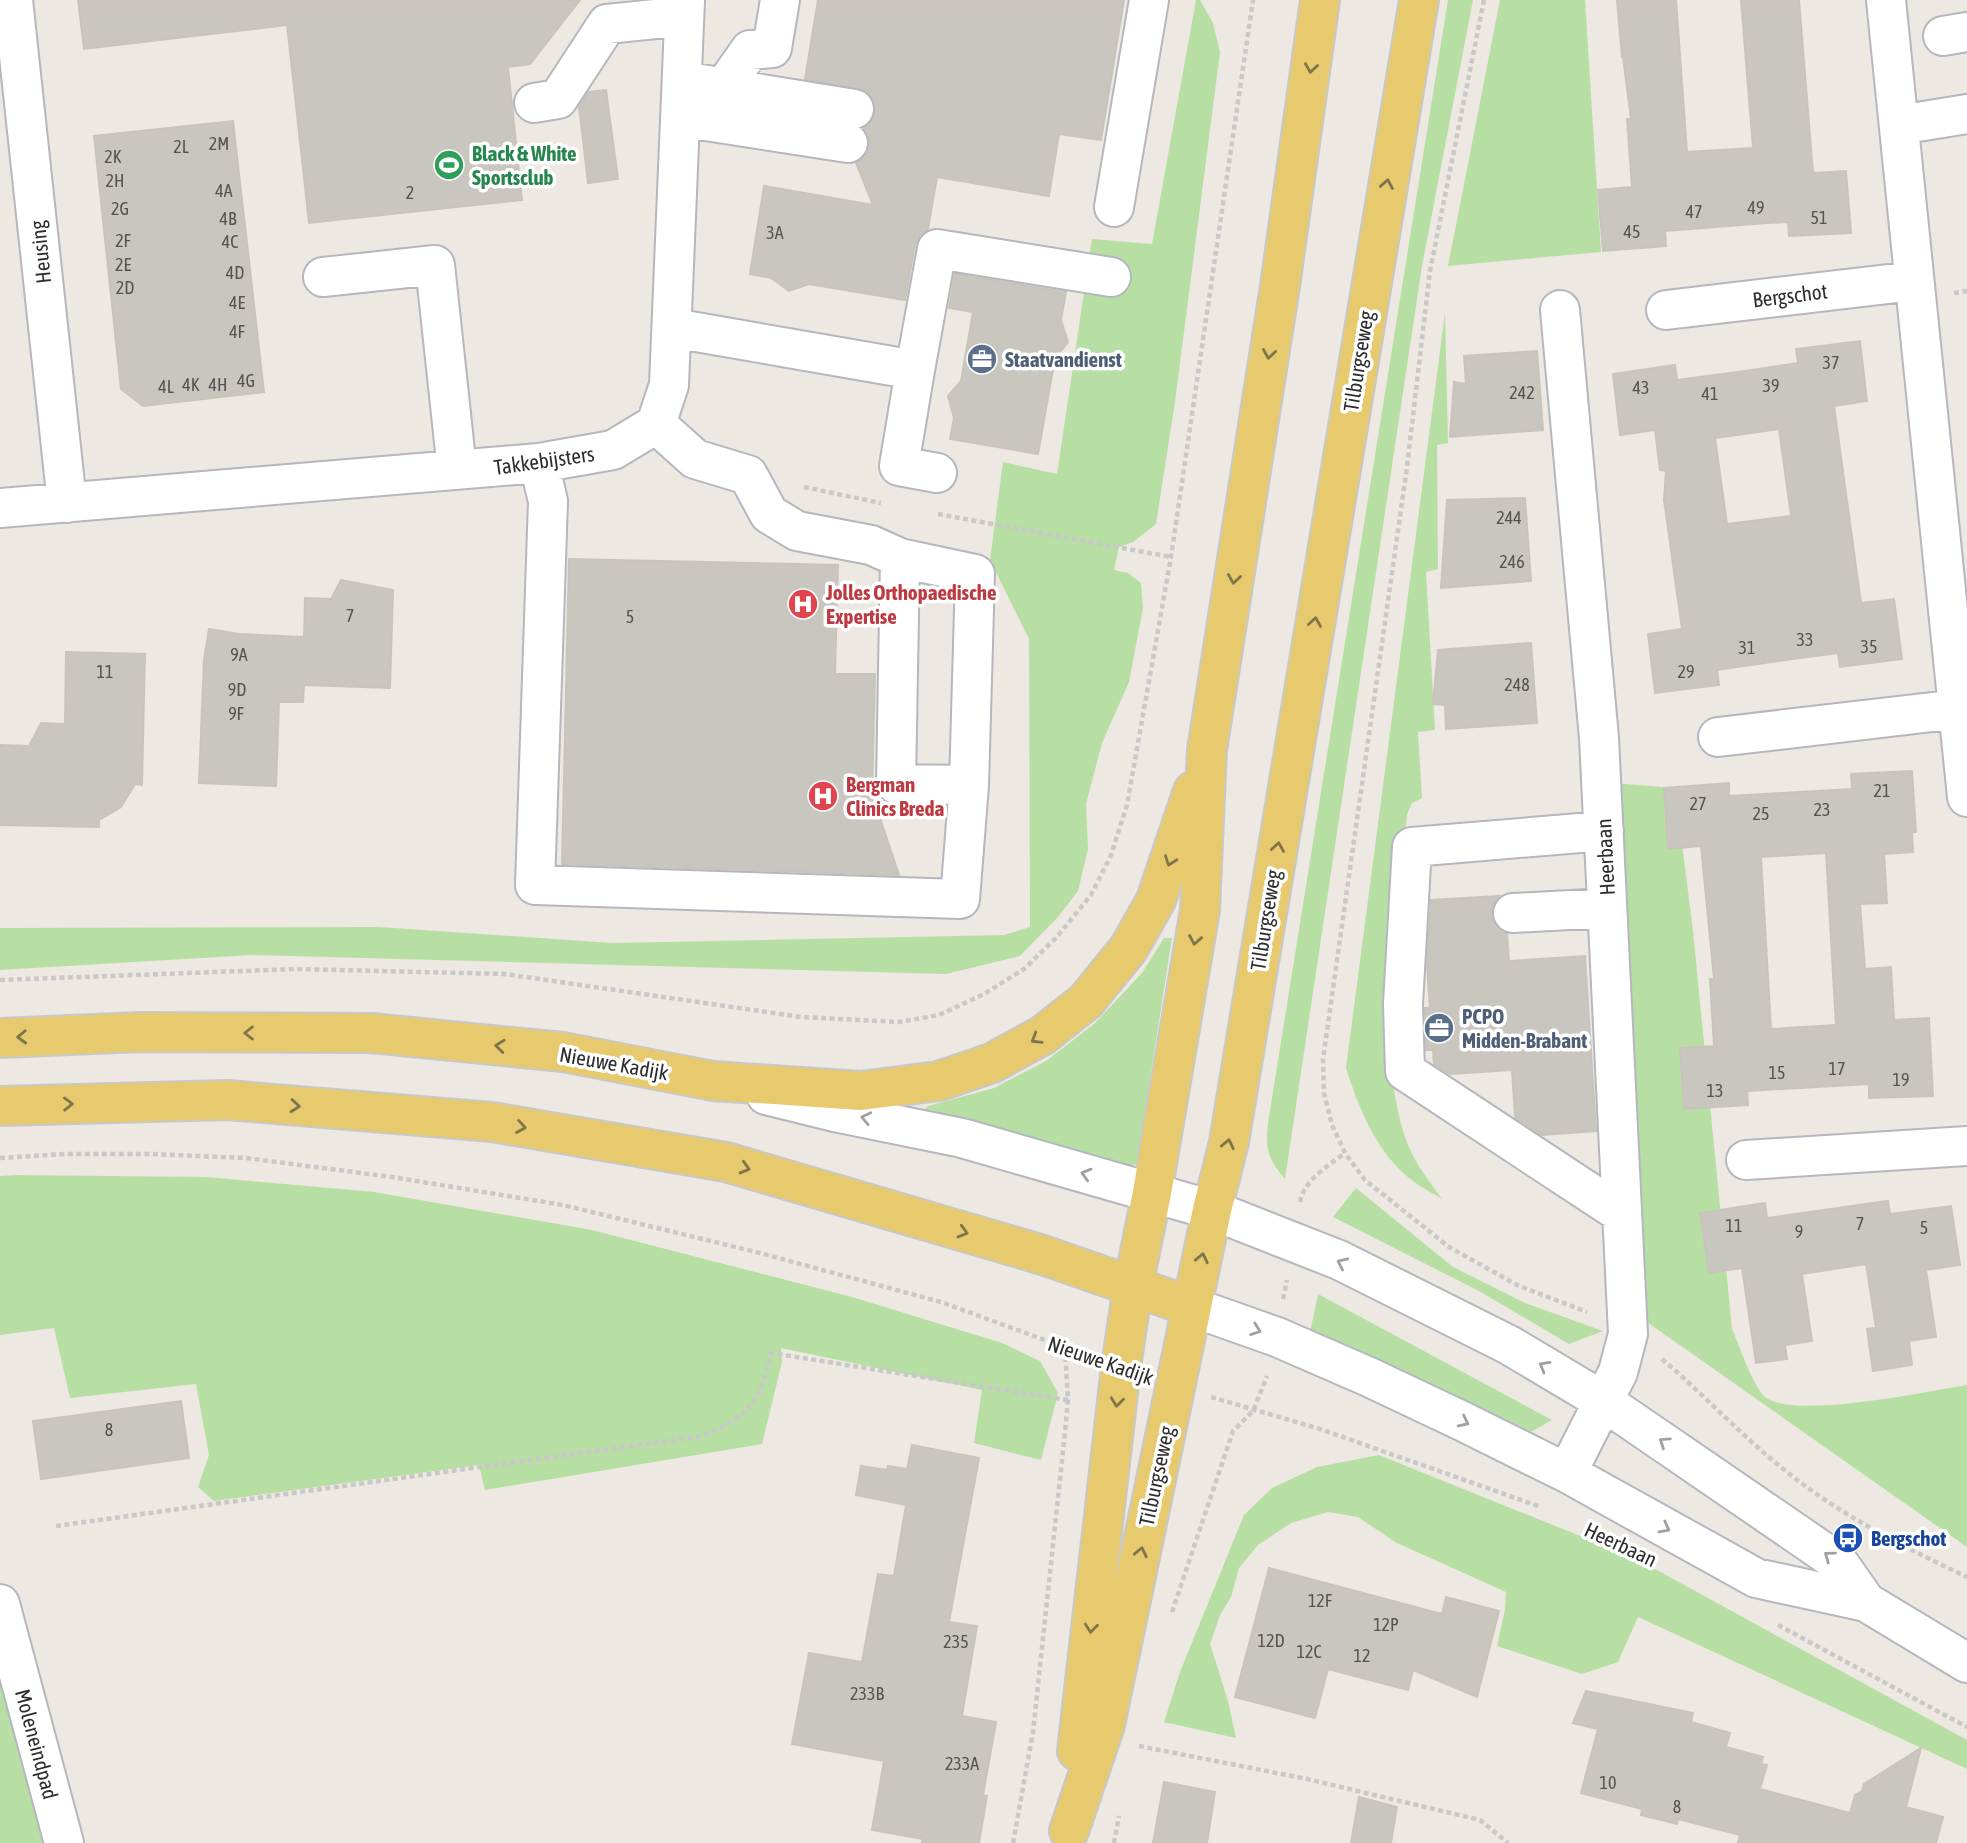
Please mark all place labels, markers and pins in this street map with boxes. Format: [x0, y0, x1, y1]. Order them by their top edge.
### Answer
place label: Black & White Sportsclub [472, 141, 577, 189]
sports icon: Black & White Sportsclub [432, 148, 466, 182]
office icon: Staatvandienst [965, 342, 999, 376]
place label: Staatvandienst [1005, 347, 1122, 371]
place label: Jolles Orthopaedische Expertise [825, 580, 997, 628]
hospital icon: Jolles Orthopaedische Expertise [786, 587, 820, 621]
place label: Bergman Clinics Breda [846, 772, 944, 820]
hospital icon: Bergman Clinics Breda [806, 779, 840, 813]
place label: PCPO Midden-Brabant [1462, 1004, 1587, 1052]
office icon: PCPO Midden-Brabant [1422, 1011, 1456, 1045]
bus stop icon: Bergschot [1831, 1521, 1865, 1555]
place label: Bergschot [1871, 1526, 1946, 1550]

